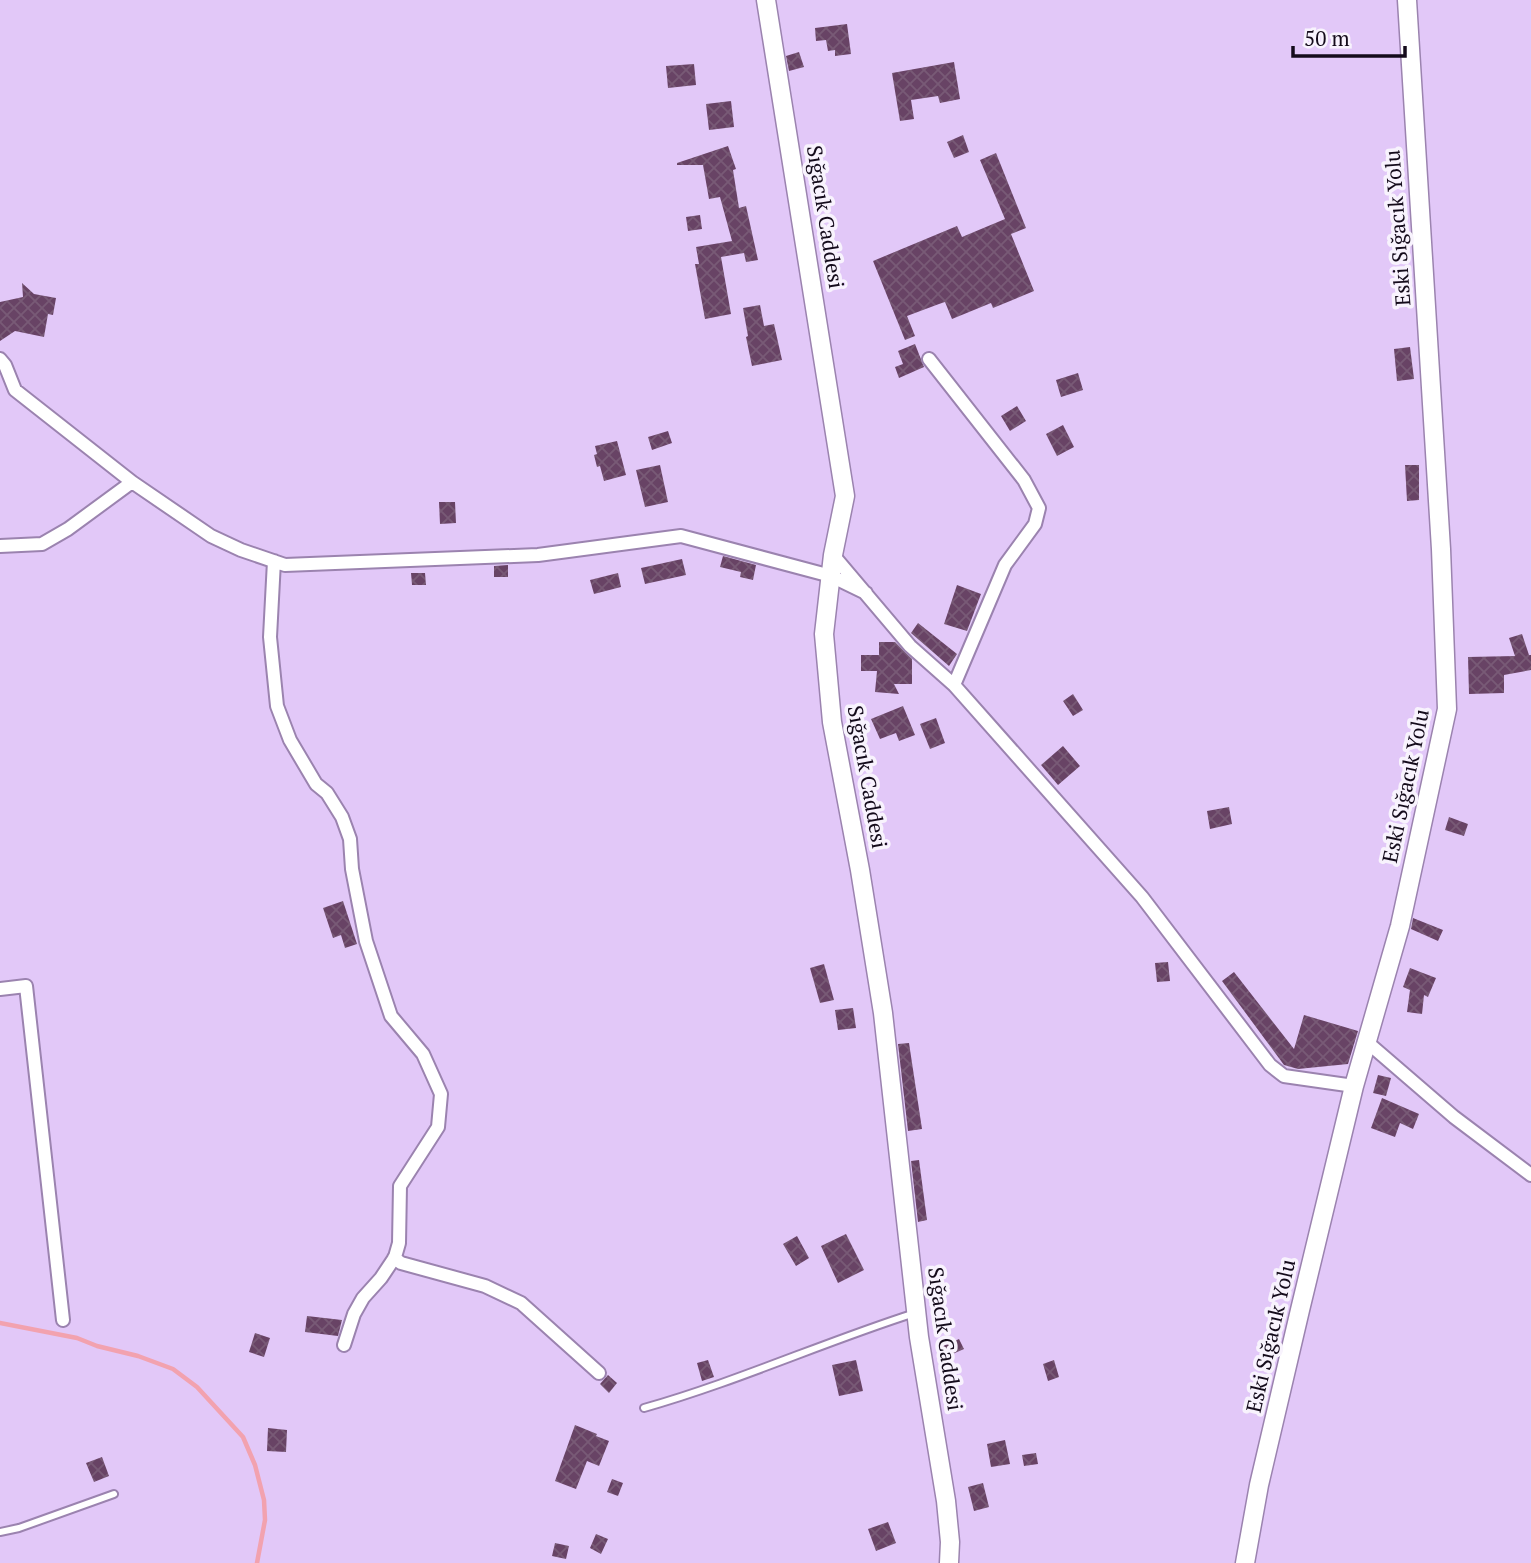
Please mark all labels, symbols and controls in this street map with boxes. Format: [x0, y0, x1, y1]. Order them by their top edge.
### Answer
scale bar [1293, 14, 1405, 58]
text: 50 m [1304, 24, 1350, 52]
street label: Sığacık Caddesi [801, 143, 851, 290]
street label: Eski Sığacık Yolu [1378, 149, 1416, 307]
street label: Sığacık Caddesi [842, 703, 894, 851]
street label: Eski Sığacık Yolu [1375, 706, 1435, 865]
street label: Eski Sığacık Yolu [1239, 1256, 1301, 1415]
street label: Sığacık Caddesi [922, 1265, 970, 1412]

